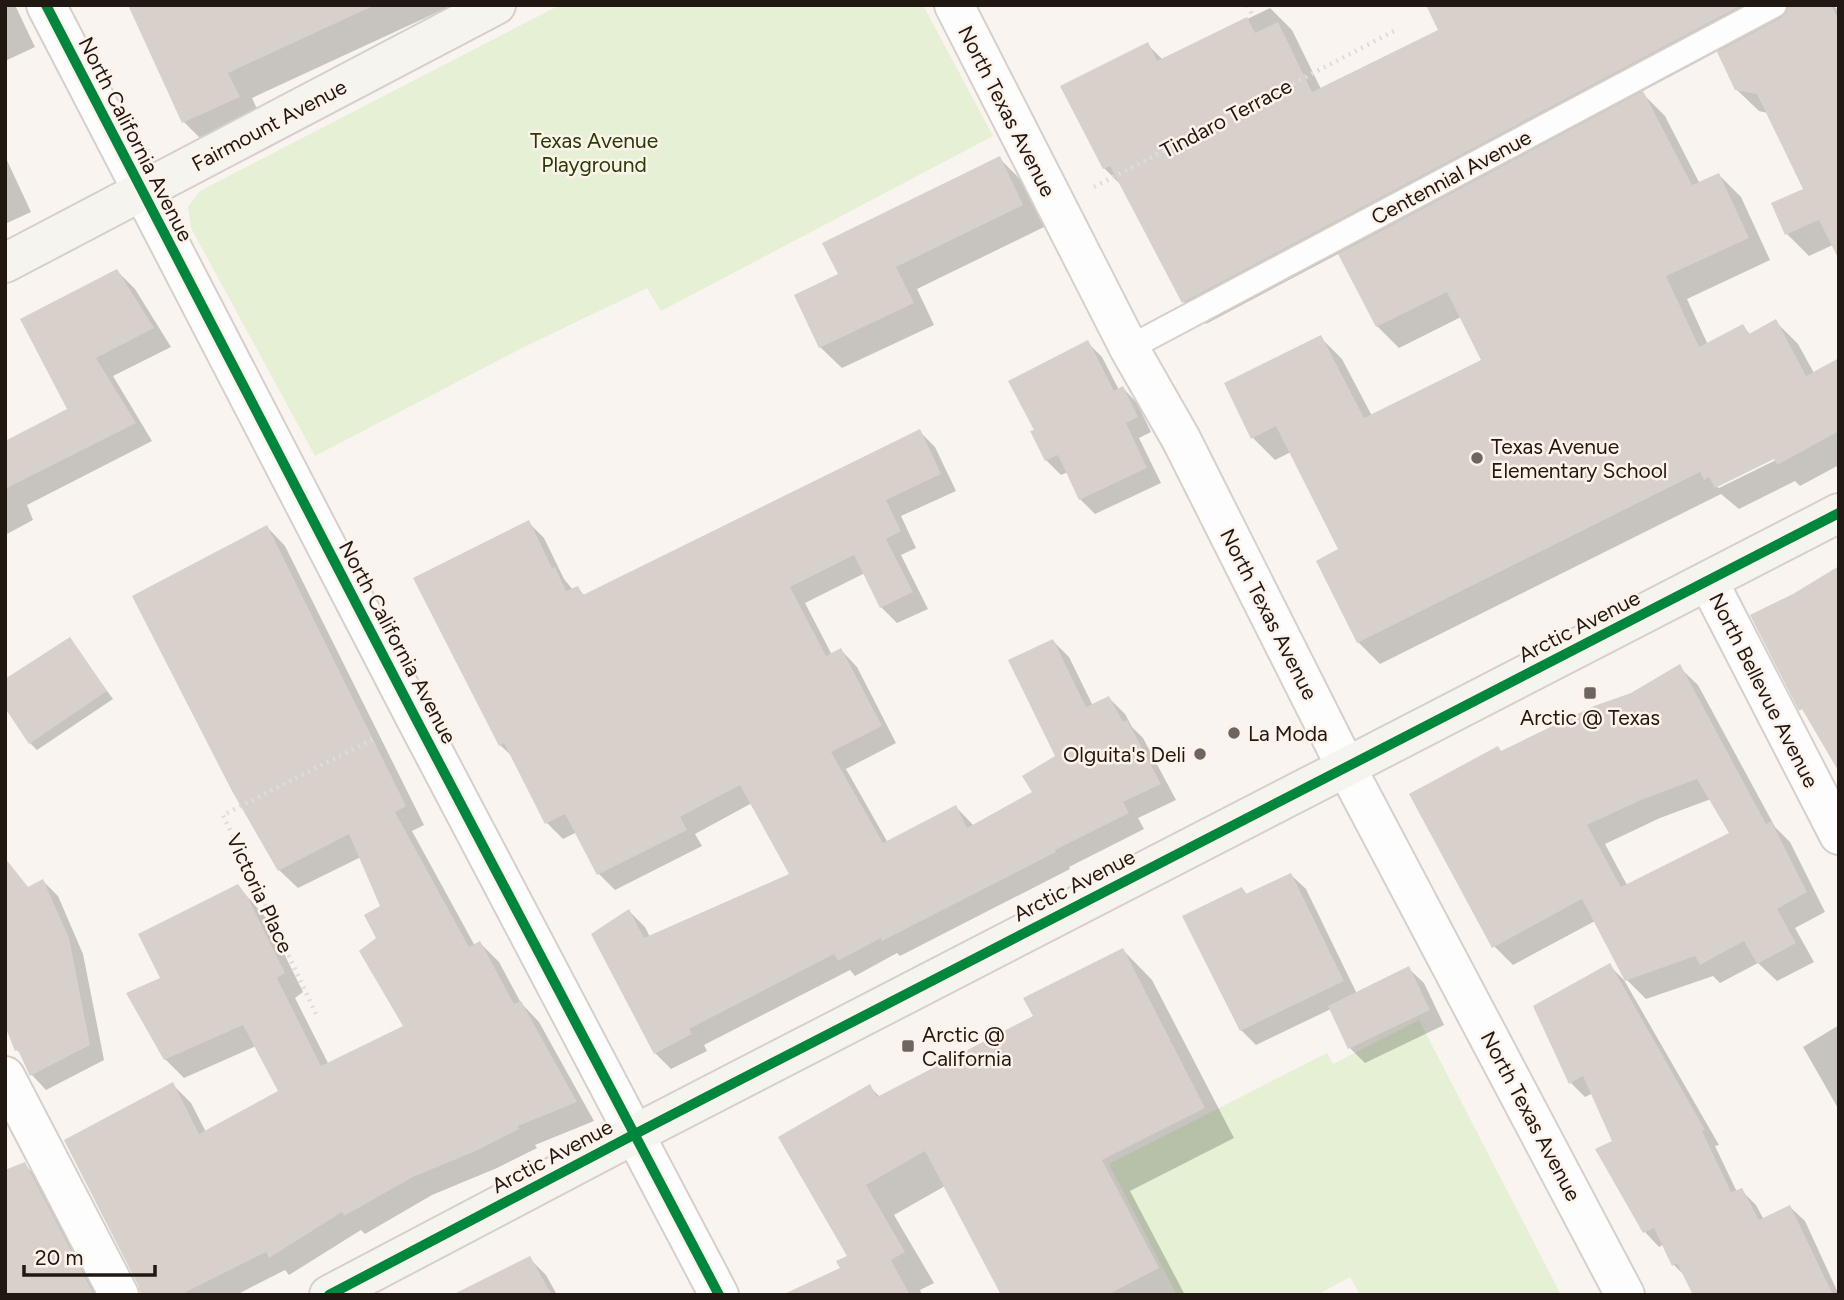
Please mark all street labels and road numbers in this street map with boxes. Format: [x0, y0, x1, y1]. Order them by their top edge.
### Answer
street label: North Texas Avenue [953, 21, 1061, 201]
street label: North California Avenue [74, 33, 198, 245]
street label: Tindaro Terrace [1156, 73, 1296, 163]
street label: Fairmount Avenue [187, 74, 351, 176]
street label: Centennial Avenue [1367, 124, 1535, 230]
street label: North Texas Avenue [1215, 524, 1323, 704]
street label: North California Avenue [334, 536, 462, 748]
street label: Arctic Avenue [1514, 585, 1644, 667]
street label: North Bellevue Avenue [1704, 588, 1824, 792]
street label: Victoria Place [221, 829, 299, 957]
street label: Arctic Avenue [1009, 844, 1139, 926]
street label: North Texas Avenue [1476, 1027, 1586, 1205]
street label: Arctic Avenue [487, 1114, 617, 1198]

